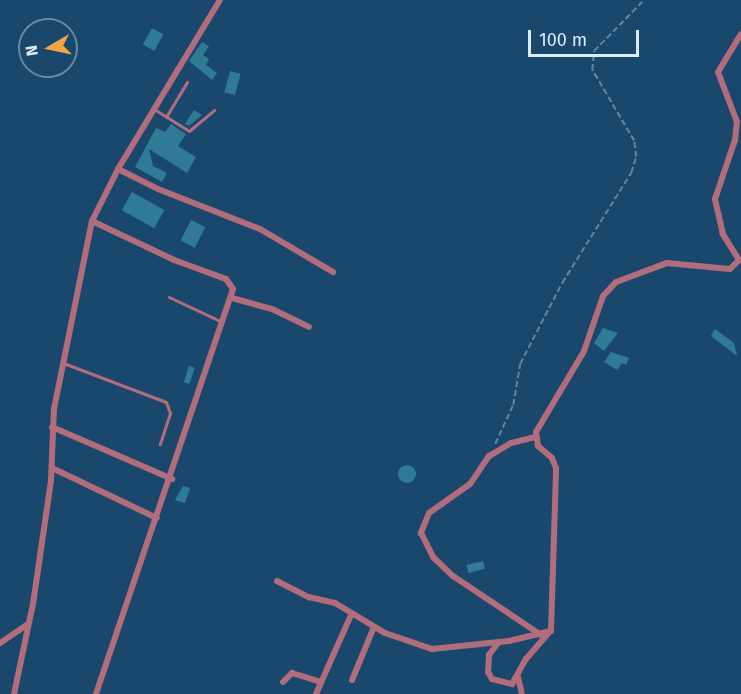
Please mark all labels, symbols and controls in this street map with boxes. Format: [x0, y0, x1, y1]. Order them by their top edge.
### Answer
north arrow [18, 18, 78, 78]
scale bar [531, 18, 642, 56]
text: 100 m [539, 29, 587, 51]
text: N [21, 44, 42, 57]

